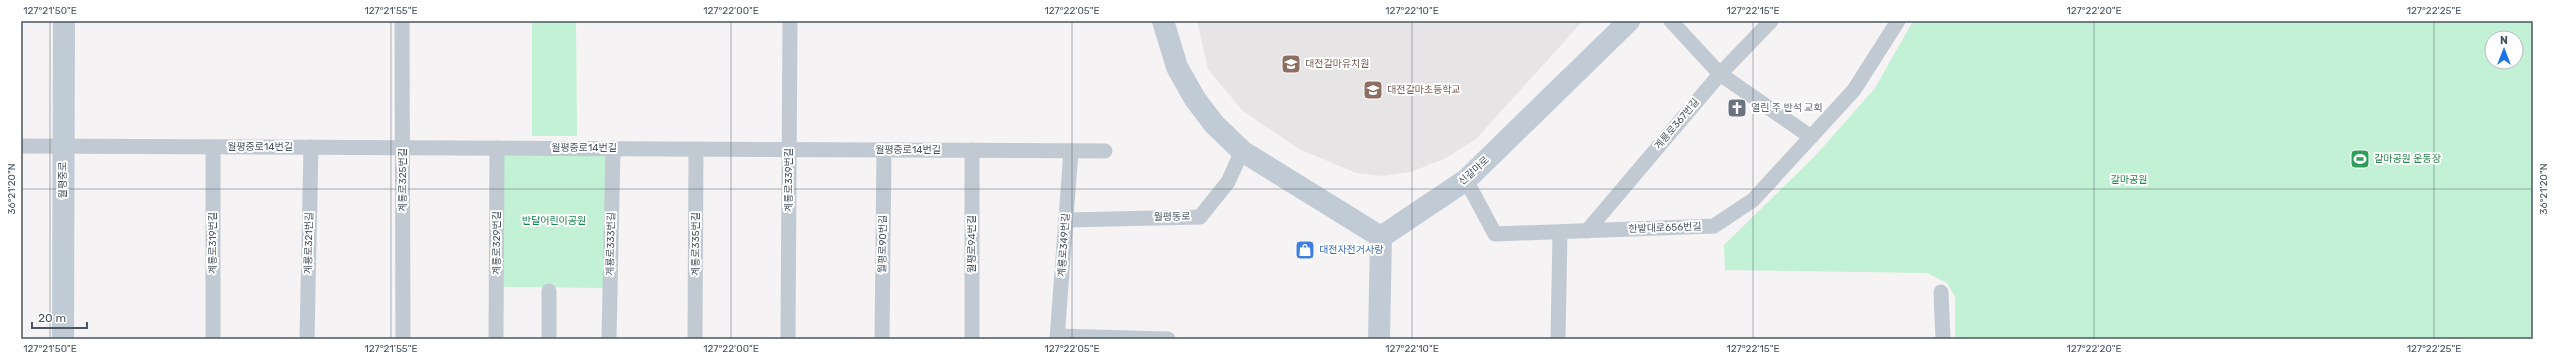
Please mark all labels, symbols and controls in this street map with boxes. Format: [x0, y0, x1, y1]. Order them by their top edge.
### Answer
text: 127°21'50"E [23, 5, 77, 17]
text: 127°21'55"E [364, 5, 418, 17]
text: 127°22'00"E [703, 5, 759, 17]
text: 127°22'05"E [1044, 5, 1100, 17]
text: 127°22'10"E [1385, 5, 1439, 17]
text: 127°22'15"E [1726, 5, 1780, 17]
text: 127°22'20"E [2066, 5, 2122, 17]
text: 127°22'25"E [2407, 5, 2461, 17]
north arrow [2484, 30, 2524, 70]
text: N [2500, 34, 2508, 47]
school or university icon: 대전갈마유치원 [1280, 53, 1302, 75]
place label: 대전갈마유치원 [1305, 58, 1369, 70]
school or university icon: 대전갈마초등학교 [1362, 79, 1384, 101]
place label: 대전갈마초등학교 [1387, 84, 1461, 96]
street label: 계룡로367번길 [1652, 96, 1702, 152]
church icon: 열린 주 반석 교회 [1726, 97, 1748, 119]
place label: 열린 주 반석 교회 [1751, 102, 1823, 114]
street label: 월평중로14번길 [227, 141, 293, 153]
street label: 월평중로14번길 [551, 142, 617, 154]
street label: 월평중로14번길 [875, 144, 941, 156]
street label: 계룡로325번길 [397, 148, 409, 212]
street label: 계룡로339번길 [783, 148, 795, 212]
sports icon: 갈마공원 운동장 [2349, 148, 2371, 170]
place label: 갈마공원 운동장 [2374, 153, 2441, 165]
street label: 신갈마로 [1456, 154, 1492, 188]
street label: 월평중로 [57, 162, 69, 198]
text: 36°21'20"N [6, 163, 18, 215]
text: 36°21'20"N [2538, 163, 2550, 215]
park label: 갈마공원 [2111, 174, 2147, 186]
street label: 계룡로329번길 [491, 211, 503, 275]
street label: 월평동로 [1153, 211, 1191, 223]
street label: 계룡로319번길 [207, 212, 219, 274]
street label: 계룡로321번길 [302, 212, 316, 274]
street label: 계룡로333번길 [604, 212, 618, 276]
street label: 계룡로335번길 [690, 212, 702, 276]
street label: 계룡로349번길 [1056, 213, 1072, 277]
park label: 반달어린이공원 [522, 215, 586, 227]
street label: 월평로90번길 [876, 215, 890, 273]
street label: 월평로94번길 [966, 215, 978, 273]
street label: 한밭대로656번길 [1628, 221, 1702, 235]
shop icon: 대전자전거사랑 [1294, 239, 1316, 261]
place label: 대전자전거사랑 [1319, 244, 1383, 256]
scale bar [32, 304, 87, 330]
text: 20 m [38, 311, 66, 325]
text: 127°21'50"E [23, 343, 77, 355]
text: 127°21'55"E [364, 343, 418, 355]
text: 127°22'00"E [703, 343, 759, 355]
text: 127°22'05"E [1044, 343, 1100, 355]
text: 127°22'10"E [1385, 343, 1439, 355]
text: 127°22'15"E [1726, 343, 1780, 355]
text: 127°22'20"E [2066, 343, 2122, 355]
text: 127°22'25"E [2407, 343, 2461, 355]

